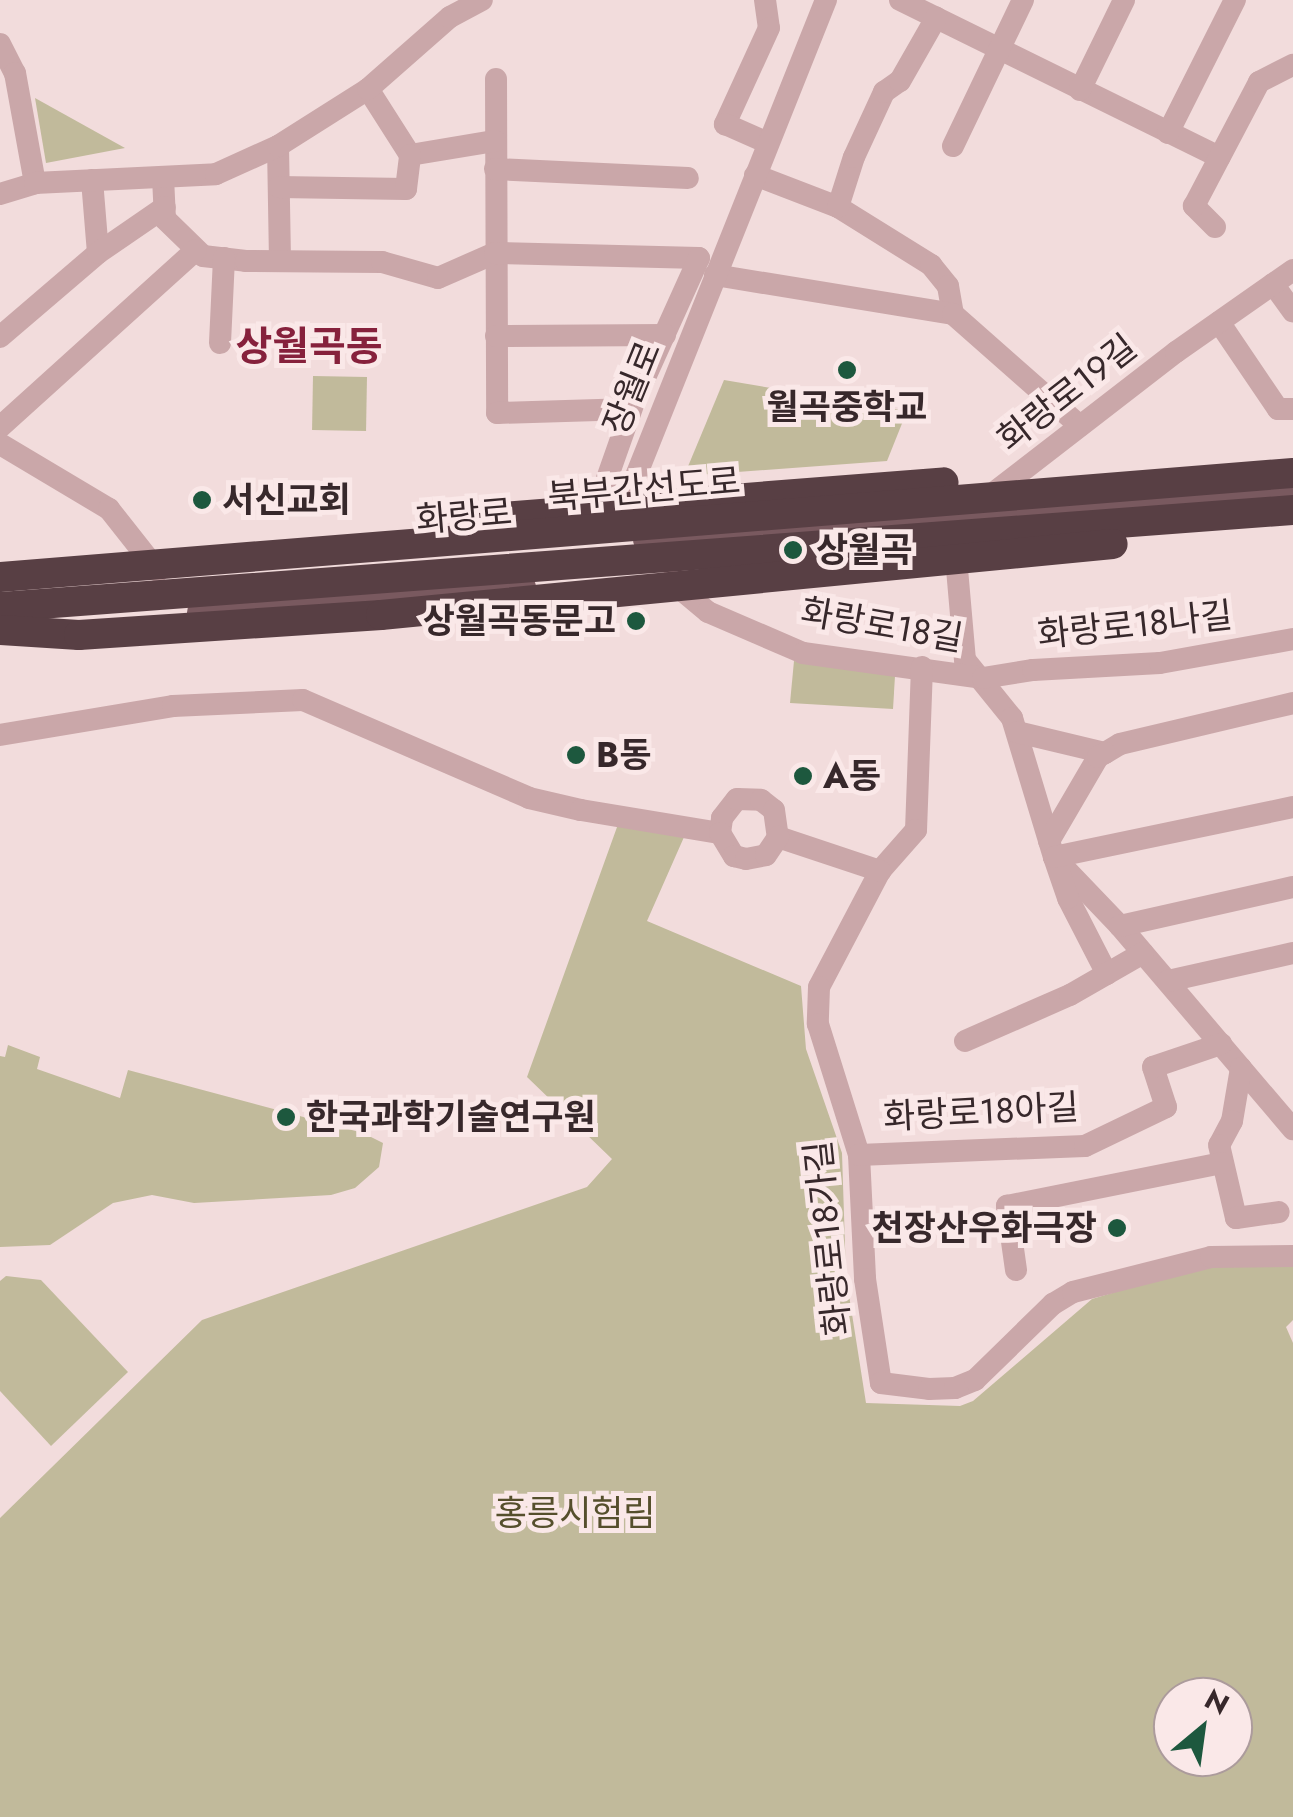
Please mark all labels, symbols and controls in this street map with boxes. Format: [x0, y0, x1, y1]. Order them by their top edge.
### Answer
district label: 상월곡동 [235, 322, 383, 370]
street label: 화랑로19길 [989, 326, 1145, 460]
street label: 장월로 [594, 335, 670, 441]
marker: 월곡중학교 [836, 359, 858, 381]
place label: 월곡중학교 [767, 386, 927, 428]
street label: 북부간선도로 [546, 460, 742, 518]
place label: 서신교회 [222, 479, 351, 521]
marker: 서신교회 [191, 489, 213, 511]
street label: 화랑로 [414, 491, 514, 541]
place label: 상월곡 [816, 529, 913, 571]
marker: 상월곡 [780, 537, 806, 563]
street label: 화랑로18길 [798, 590, 966, 660]
street label: 화랑로18나길 [1035, 594, 1235, 656]
place label: 상월곡동문고 [423, 600, 616, 642]
marker: 상월곡동문고 [625, 610, 647, 632]
place label: B동 [596, 734, 651, 776]
marker: B동 [565, 744, 587, 766]
place label: A동 [823, 755, 881, 797]
marker: A동 [792, 765, 814, 787]
street label: 화랑로18아길 [882, 1086, 1080, 1138]
place label: 한국과학기술연구원 [306, 1096, 596, 1138]
marker: 한국과학기술연구원 [275, 1106, 297, 1128]
street label: 화랑로18가길 [797, 1138, 859, 1338]
place label: 천장산우화극장 [872, 1207, 1097, 1249]
marker: 천장산우화극장 [1106, 1217, 1128, 1239]
park label: 홍릉시험림 [495, 1492, 655, 1534]
north arrow [1153, 1677, 1253, 1777]
text: N [1197, 1679, 1236, 1725]

